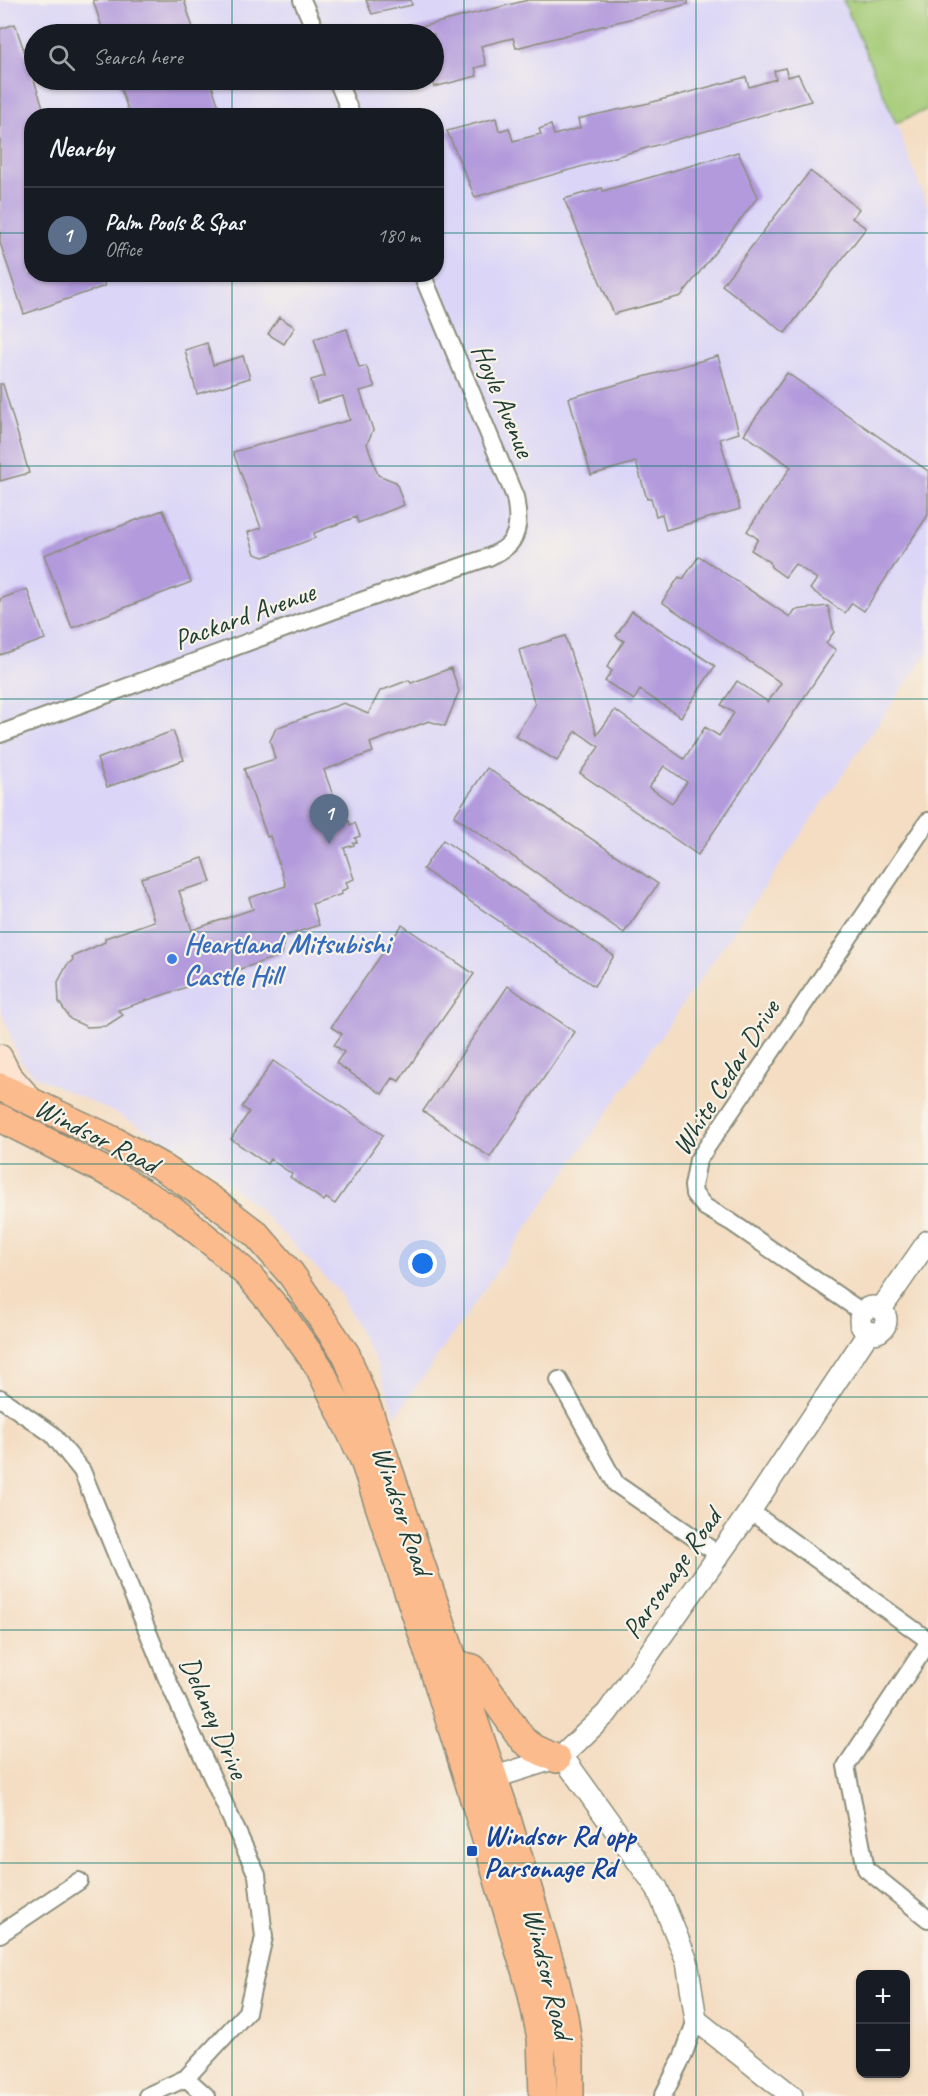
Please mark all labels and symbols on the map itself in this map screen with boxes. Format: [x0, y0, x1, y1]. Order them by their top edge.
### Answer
street label: Hoyle Avenue [464, 338, 544, 464]
street label: Packard Avenue [169, 573, 321, 657]
pin: 1 [310, 794, 348, 844]
place label: Heartland Mitsubishi Castle Hill [184, 926, 393, 993]
marker: Heartland Mitsubishi Castle Hill [165, 952, 179, 966]
street label: White Cedar Drive [664, 991, 788, 1162]
street label: Windsor Road [29, 1089, 168, 1183]
your location [408, 1249, 437, 1278]
street label: Windsor Road [364, 1441, 442, 1583]
street label: Parsonage Road [614, 1498, 731, 1645]
street label: Delaney Drive [172, 1651, 258, 1785]
place label: Windsor Rd opp Parsonage Rd [484, 1818, 638, 1885]
marker: Windsor Rd opp Parsonage Rd [465, 1844, 479, 1858]
street label: Windsor Road [515, 1904, 583, 2046]

